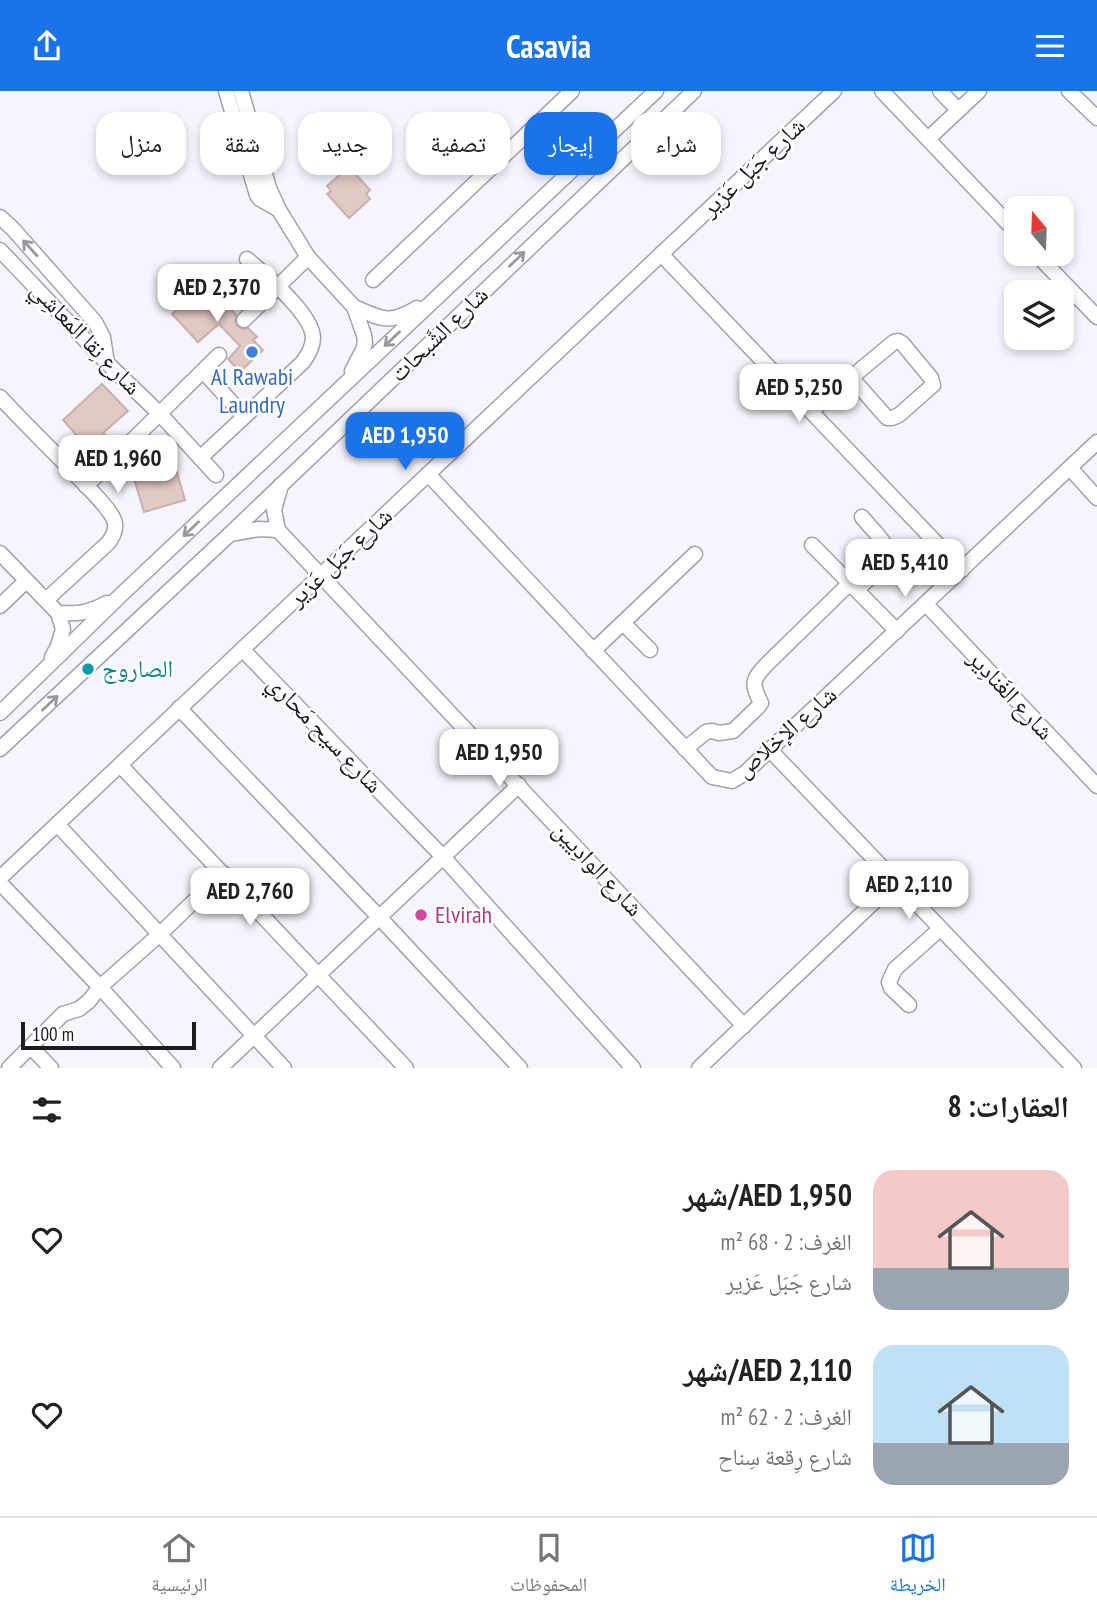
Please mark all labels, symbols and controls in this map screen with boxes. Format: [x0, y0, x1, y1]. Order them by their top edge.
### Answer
text: Casavia [506, 25, 591, 67]
icon: share [28, 27, 66, 65]
icon: menu [1031, 27, 1069, 65]
street label: شارع جَبَل عَزير [693, 110, 811, 224]
chip: منزل [96, 112, 186, 175]
chip: شقة [200, 112, 284, 175]
chip: جديد [298, 112, 392, 175]
chip: تصفية [406, 112, 510, 175]
chip: إيجار [524, 112, 617, 175]
chip: شراء [631, 112, 721, 175]
north arrow [1004, 196, 1074, 266]
map controls [1004, 196, 1074, 350]
one-way arrow [22, 240, 38, 258]
one-way arrow [508, 251, 525, 268]
pin: AED 2,370 [137, 265, 297, 324]
text: AED 2,370 [173, 272, 261, 301]
street label: شارع نِقا المَعاشِي [21, 274, 148, 404]
street label: شارع الشَّبحات [383, 279, 494, 388]
button: layers [1004, 280, 1074, 350]
one-way arrow [383, 331, 401, 347]
marker: Al Rawabi Laundry [244, 344, 260, 360]
place label: Al Rawabi Laundry [211, 361, 293, 420]
pin: AED 5,250 [719, 365, 879, 424]
text: AED 5,250 [755, 372, 843, 401]
pin: AED 1,950 [325, 413, 485, 472]
text: AED 1,950 [361, 420, 449, 449]
pin: AED 1,960 [38, 435, 198, 495]
text: AED 1,960 [74, 443, 162, 472]
street label: شارع جَبَل عَزير [280, 500, 398, 614]
one-way arrow [182, 521, 200, 537]
pin: AED 5,410 [825, 539, 985, 599]
text: AED 5,410 [861, 547, 949, 576]
street label: شارع الغَنادِير [961, 642, 1061, 746]
place label: الصاروج [102, 653, 173, 684]
marker: الصاروج [80, 661, 96, 677]
street label: شارع سيح مَحاري [258, 668, 390, 802]
street label: شارع الإخلاص [728, 679, 843, 784]
one-way arrow [41, 694, 58, 711]
pin: AED 1,950 [419, 729, 579, 789]
text: AED 1,950 [455, 737, 543, 766]
street label: شارع الوادِيين [546, 814, 650, 923]
pin: AED 2,110 [829, 861, 989, 921]
pin: AED 2,760 [170, 869, 330, 928]
text: AED 2,110 [865, 869, 953, 898]
text: AED 2,760 [206, 876, 294, 905]
place label: Elvirah [435, 899, 492, 930]
marker: Elvirah [413, 907, 429, 923]
scale bar [21, 1019, 196, 1051]
text: 100 m [32, 1022, 74, 1046]
text: العقارات: 8 [947, 1086, 1069, 1125]
icon: filters [28, 1091, 66, 1129]
text: AED 1,950/شهر [683, 1175, 852, 1214]
icon: home [929, 1198, 1013, 1282]
icon: heart [28, 1221, 66, 1259]
text: الغرف: 2 · 68 m² [721, 1227, 852, 1256]
text: شارع جَبَل عَزير [725, 1267, 852, 1296]
text: AED 2,110/شهر [683, 1350, 852, 1389]
icon: home [929, 1373, 1013, 1457]
icon: heart [28, 1396, 66, 1434]
text: الغرف: 2 · 62 m² [721, 1402, 852, 1431]
text: شارع رِقعة سِناح [718, 1442, 852, 1471]
tab: الرئيسية [151, 1529, 208, 1603]
tab: المحفوظات [510, 1529, 587, 1603]
tab: الخريطة [890, 1529, 946, 1603]

